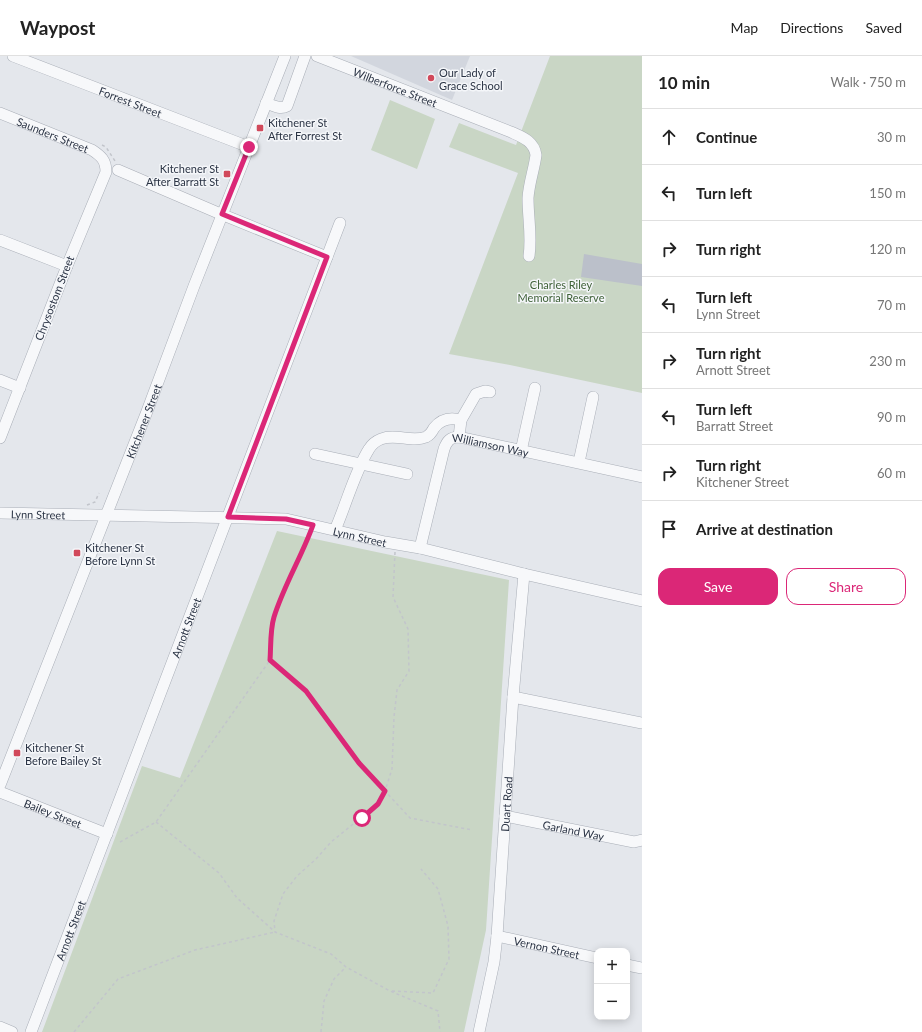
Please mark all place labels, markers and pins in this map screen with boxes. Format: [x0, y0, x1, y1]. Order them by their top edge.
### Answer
place label: Our Lady of Grace School [439, 66, 503, 92]
marker: Our Lady of Grace School [426, 73, 436, 83]
place label: Kitchener St After Forrest St [268, 116, 342, 142]
marker: Kitchener St After Forrest St [255, 123, 265, 133]
place label: Kitchener St After Barratt St [146, 162, 219, 188]
marker: Kitchener St After Barratt St [222, 169, 232, 179]
place label: Kitchener St Before Lynn St [85, 541, 155, 567]
marker: Kitchener St Before Lynn St [72, 548, 82, 558]
place label: Kitchener St Before Bailey St [25, 741, 101, 767]
marker: Kitchener St Before Bailey St [12, 748, 22, 758]

